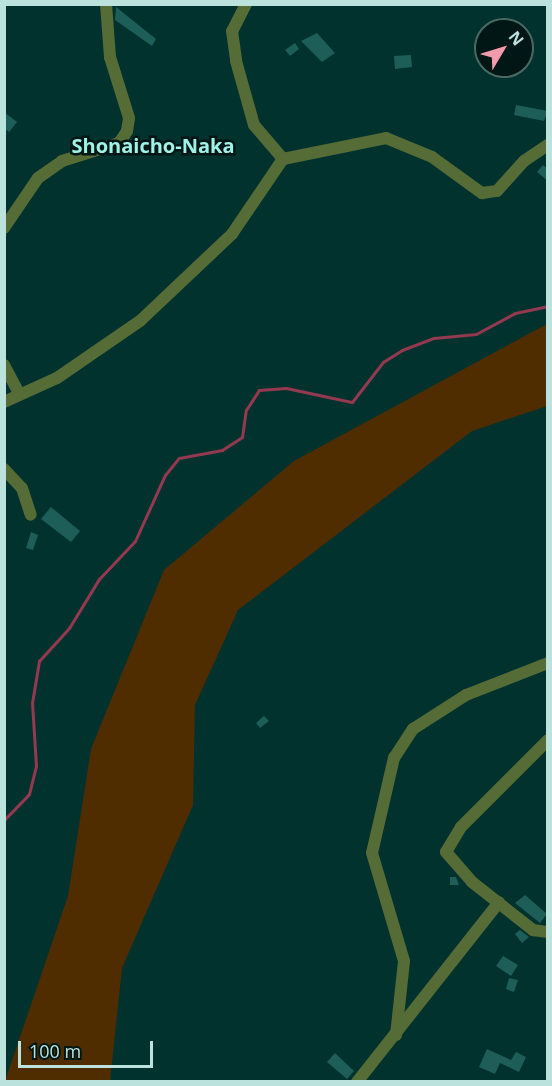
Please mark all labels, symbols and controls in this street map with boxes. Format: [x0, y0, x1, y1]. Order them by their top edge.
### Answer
north arrow [474, 18, 534, 78]
text: N [504, 26, 529, 50]
district label: Shonaicho-Naka [72, 133, 234, 157]
scale bar [21, 1029, 156, 1067]
text: 100 m [29, 1039, 81, 1063]

